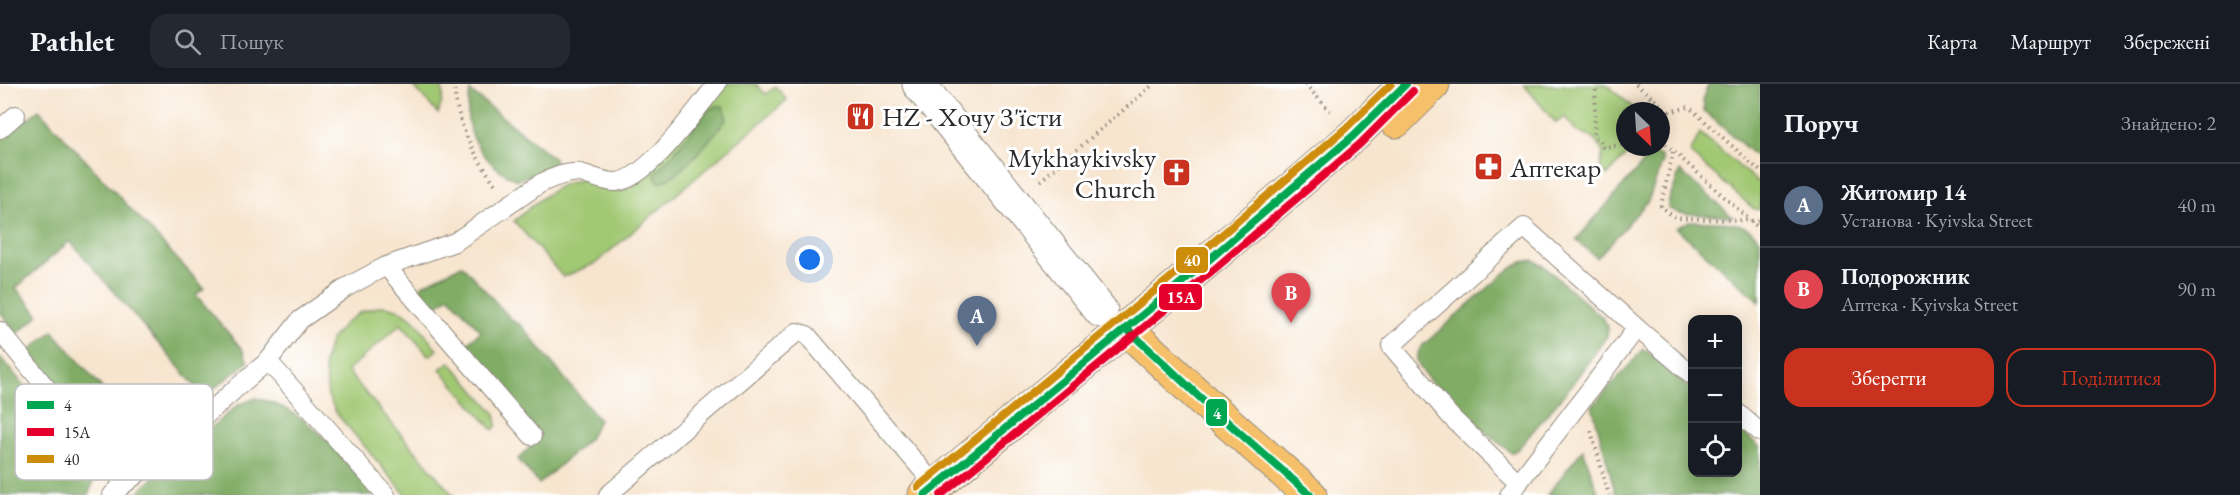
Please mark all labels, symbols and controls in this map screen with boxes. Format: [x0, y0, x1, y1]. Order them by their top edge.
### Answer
search box [150, 14, 570, 68]
text: Pathlet [30, 23, 114, 59]
icon: search [171, 25, 204, 58]
text: Пошук [219, 27, 284, 56]
text: Карта [1927, 28, 1977, 55]
text: Маршрут [2010, 28, 2091, 55]
text: Збережені [2124, 28, 2210, 55]
place label: HZ - Хочу З'їсти [882, 99, 1062, 134]
restaurant icon: HZ - Хочу З'їсти [845, 100, 877, 132]
north arrow [1616, 102, 1670, 156]
text: Поруч [1784, 106, 1859, 140]
text: Знайдено: 2 [2121, 110, 2216, 136]
place label: Mykhaykivsky Church [1008, 140, 1156, 206]
place label: Аптекар [1509, 150, 1601, 185]
pharmacy icon: Аптекар [1473, 151, 1505, 183]
church icon: Mykhaykivsky Church [1161, 157, 1193, 189]
text: Житомир 14 [1841, 178, 1966, 207]
text: A [1796, 192, 1811, 218]
text: 40 m [2177, 192, 2216, 218]
text: Установа · Kyivska Street [1841, 207, 2033, 233]
your location [795, 245, 824, 274]
line badge: 40 [1175, 246, 1209, 274]
text: 40 [1184, 250, 1201, 271]
text: Подорожник [1841, 262, 1970, 291]
pin: B [1272, 274, 1310, 323]
text: B [1797, 276, 1810, 302]
text: 90 m [2177, 276, 2216, 302]
line badge: 15A [1158, 283, 1203, 311]
text: 15A [1167, 287, 1196, 308]
text: Аптека · Kyivska Street [1841, 291, 2018, 317]
pin: A [958, 296, 996, 346]
map controls [1688, 315, 1742, 477]
button: + [1688, 315, 1742, 369]
button: Зберегти [1784, 348, 1994, 407]
button: Поділитися [2006, 348, 2216, 407]
button: − [1688, 369, 1742, 423]
legend [15, 384, 213, 480]
text: 4 [64, 395, 72, 416]
line badge: 4 [1205, 398, 1228, 427]
text: 4 [1213, 403, 1222, 424]
text: 15A [64, 422, 91, 443]
button: locate [1688, 423, 1742, 477]
text: 40 [64, 449, 80, 470]

